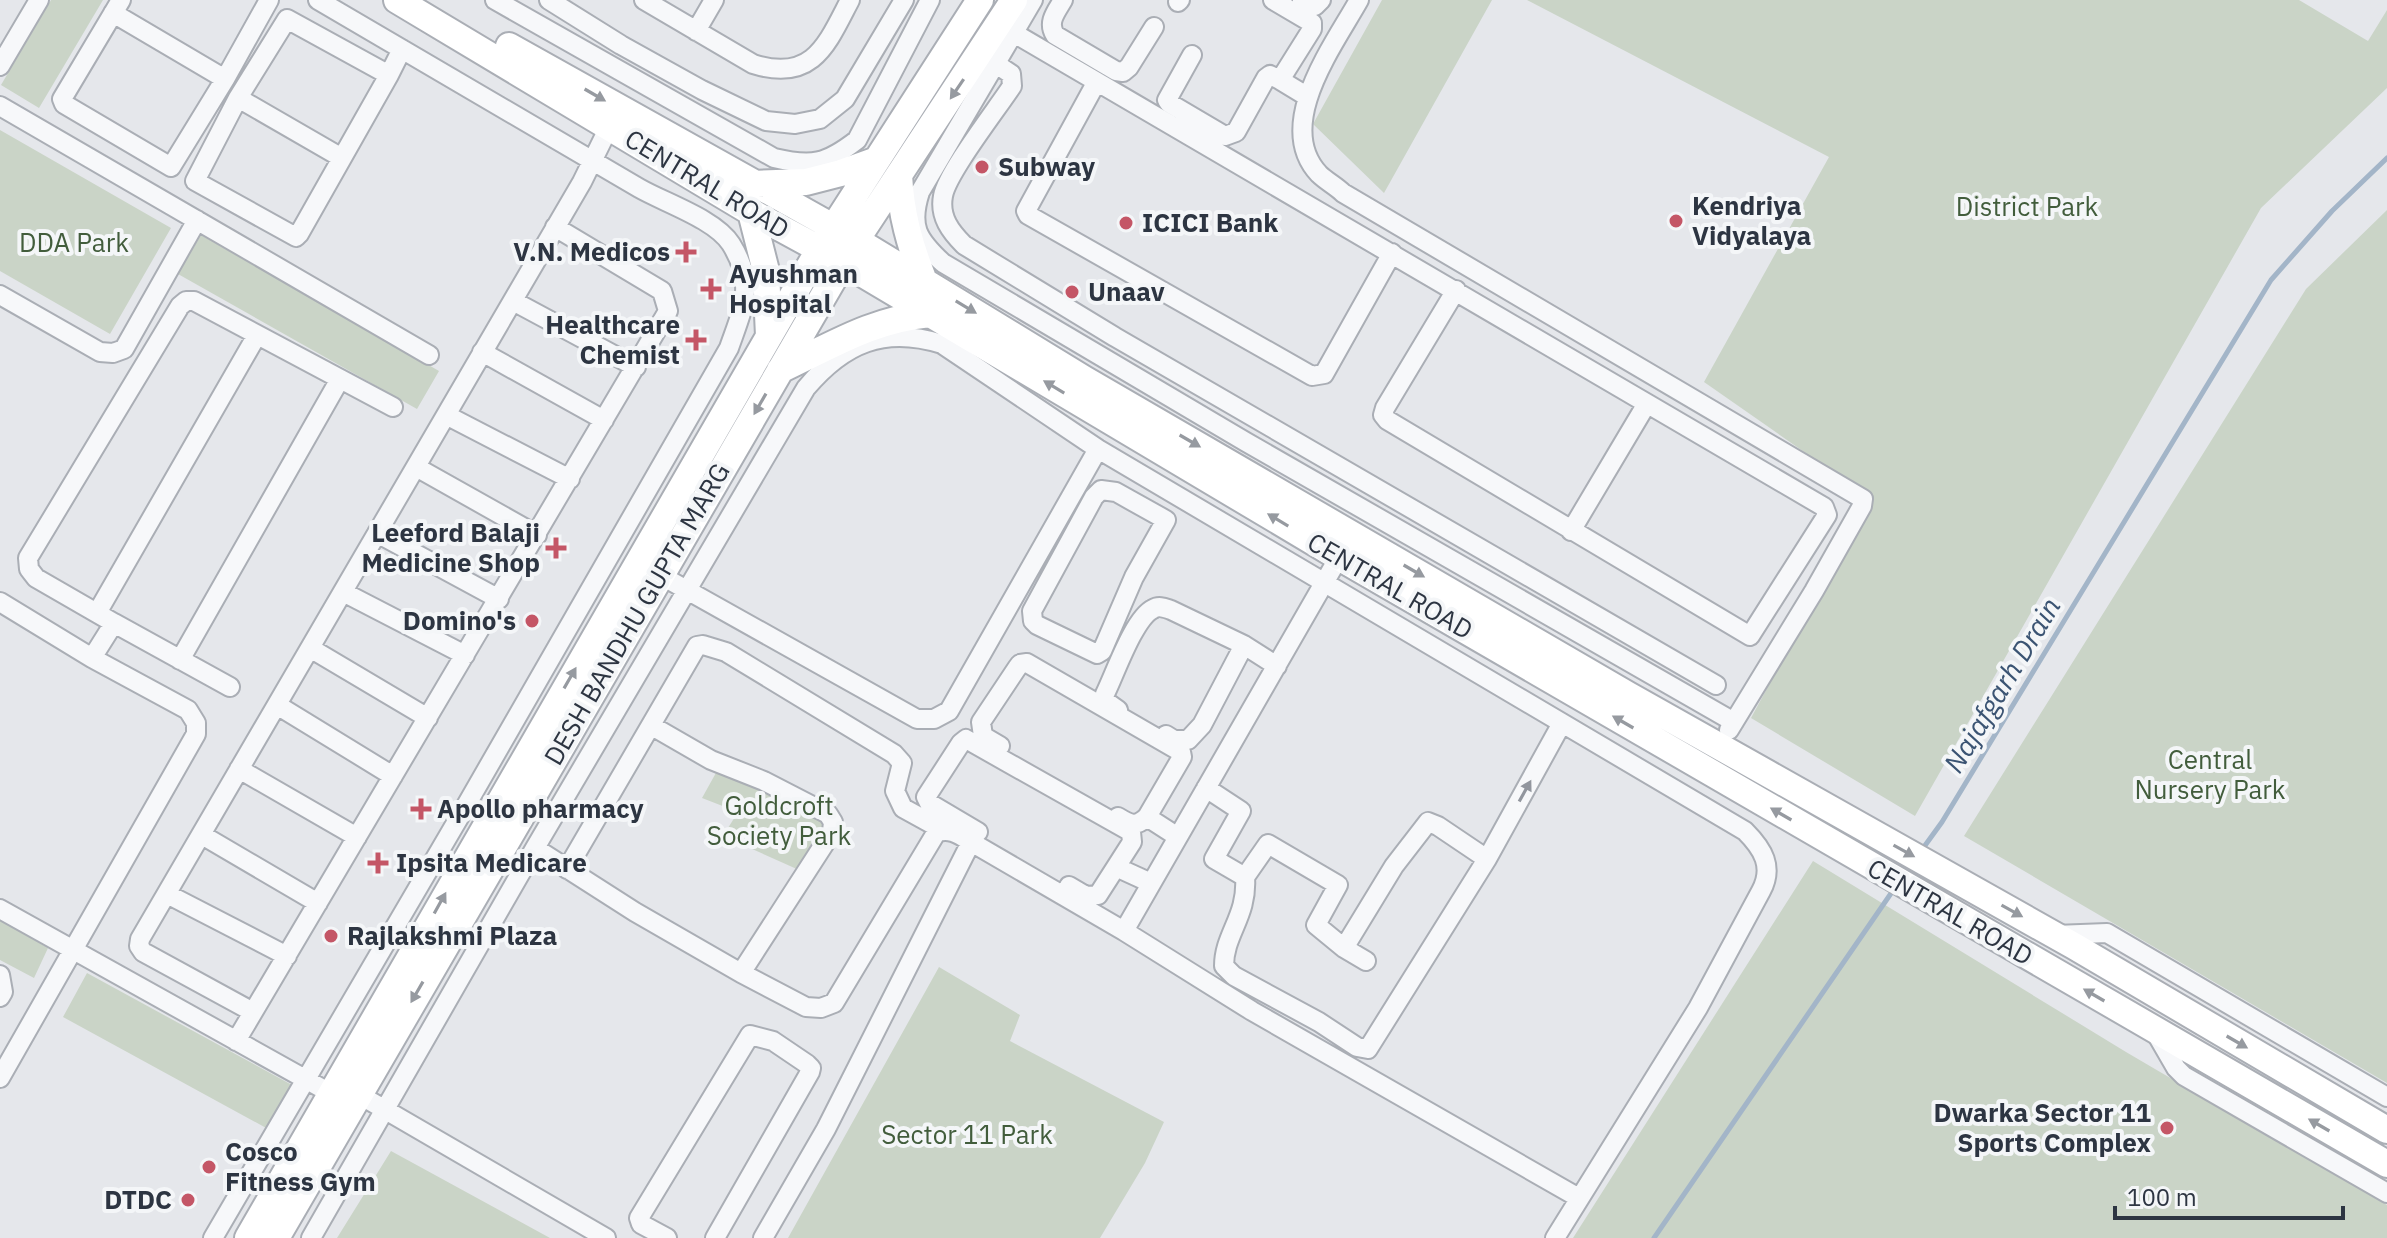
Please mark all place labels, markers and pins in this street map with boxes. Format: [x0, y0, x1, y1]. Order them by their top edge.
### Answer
place label: Subway [998, 149, 1095, 183]
marker: Subway [973, 158, 991, 176]
place label: Kendriya Vidyalaya [1692, 188, 1811, 252]
place label: ICICI Bank [1142, 205, 1278, 239]
marker: Kendriya Vidyalaya [1667, 212, 1685, 230]
marker: ICICI Bank [1117, 214, 1135, 232]
place label: V.N. Medicos [513, 234, 670, 268]
marker: V.N. Medicos [677, 243, 695, 261]
place label: Ayushman Hospital [729, 256, 858, 320]
place label: Unaav [1088, 274, 1165, 308]
marker: Ayushman Hospital [700, 278, 722, 300]
marker: Unaav [1063, 283, 1081, 301]
place label: Healthcare Chemist [545, 307, 680, 371]
marker: Healthcare Chemist [687, 331, 705, 349]
place label: Leeford Balaji Medicine Shop [362, 515, 540, 579]
marker: Leeford Balaji Medicine Shop [547, 539, 565, 557]
place label: Domino's [403, 603, 516, 637]
marker: Domino's [523, 612, 541, 630]
place label: Apollo pharmacy [437, 791, 644, 825]
marker: Apollo pharmacy [412, 800, 430, 818]
place label: Ipsita Medicare [396, 845, 587, 879]
marker: Ipsita Medicare [367, 852, 389, 874]
place label: Rajlakshmi Plaza [347, 918, 558, 952]
marker: Rajlakshmi Plaza [322, 927, 340, 945]
place label: Dwarka Sector 11 Sports Complex [1934, 1095, 2151, 1159]
marker: Dwarka Sector 11 Sports Complex [2158, 1119, 2176, 1137]
place label: Cosco Fitness Gym [225, 1134, 376, 1198]
marker: Cosco Fitness Gym [200, 1158, 218, 1176]
place label: DTDC [104, 1182, 172, 1216]
marker: DTDC [179, 1191, 197, 1209]

